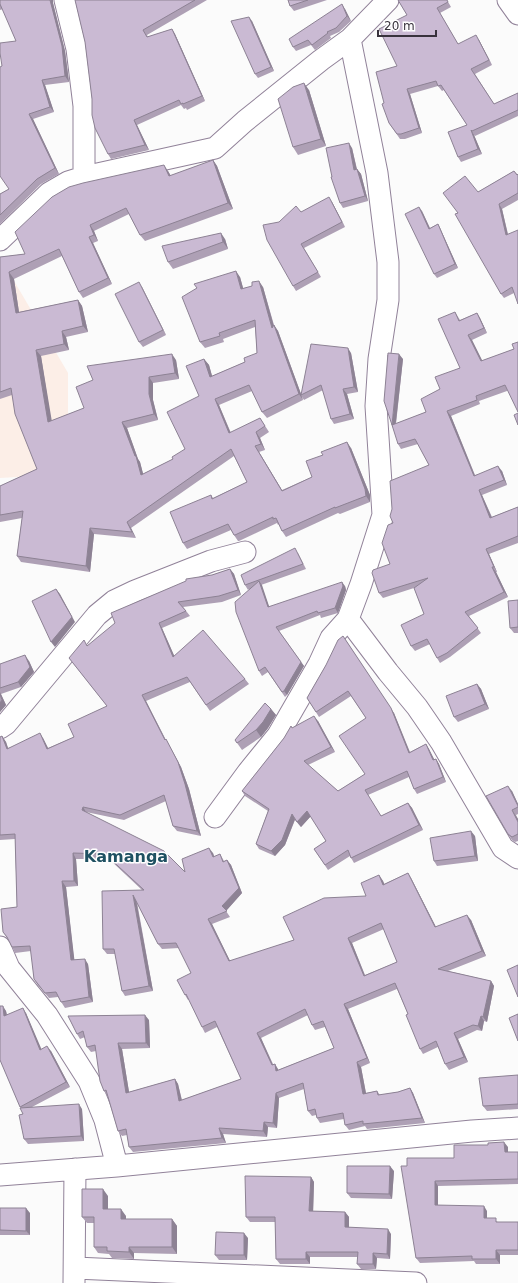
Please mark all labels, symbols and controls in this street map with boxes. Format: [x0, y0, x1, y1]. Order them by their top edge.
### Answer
scale bar [378, 12, 436, 38]
text: 20 m [384, 19, 415, 33]
district label: Kamanga [84, 847, 168, 866]

